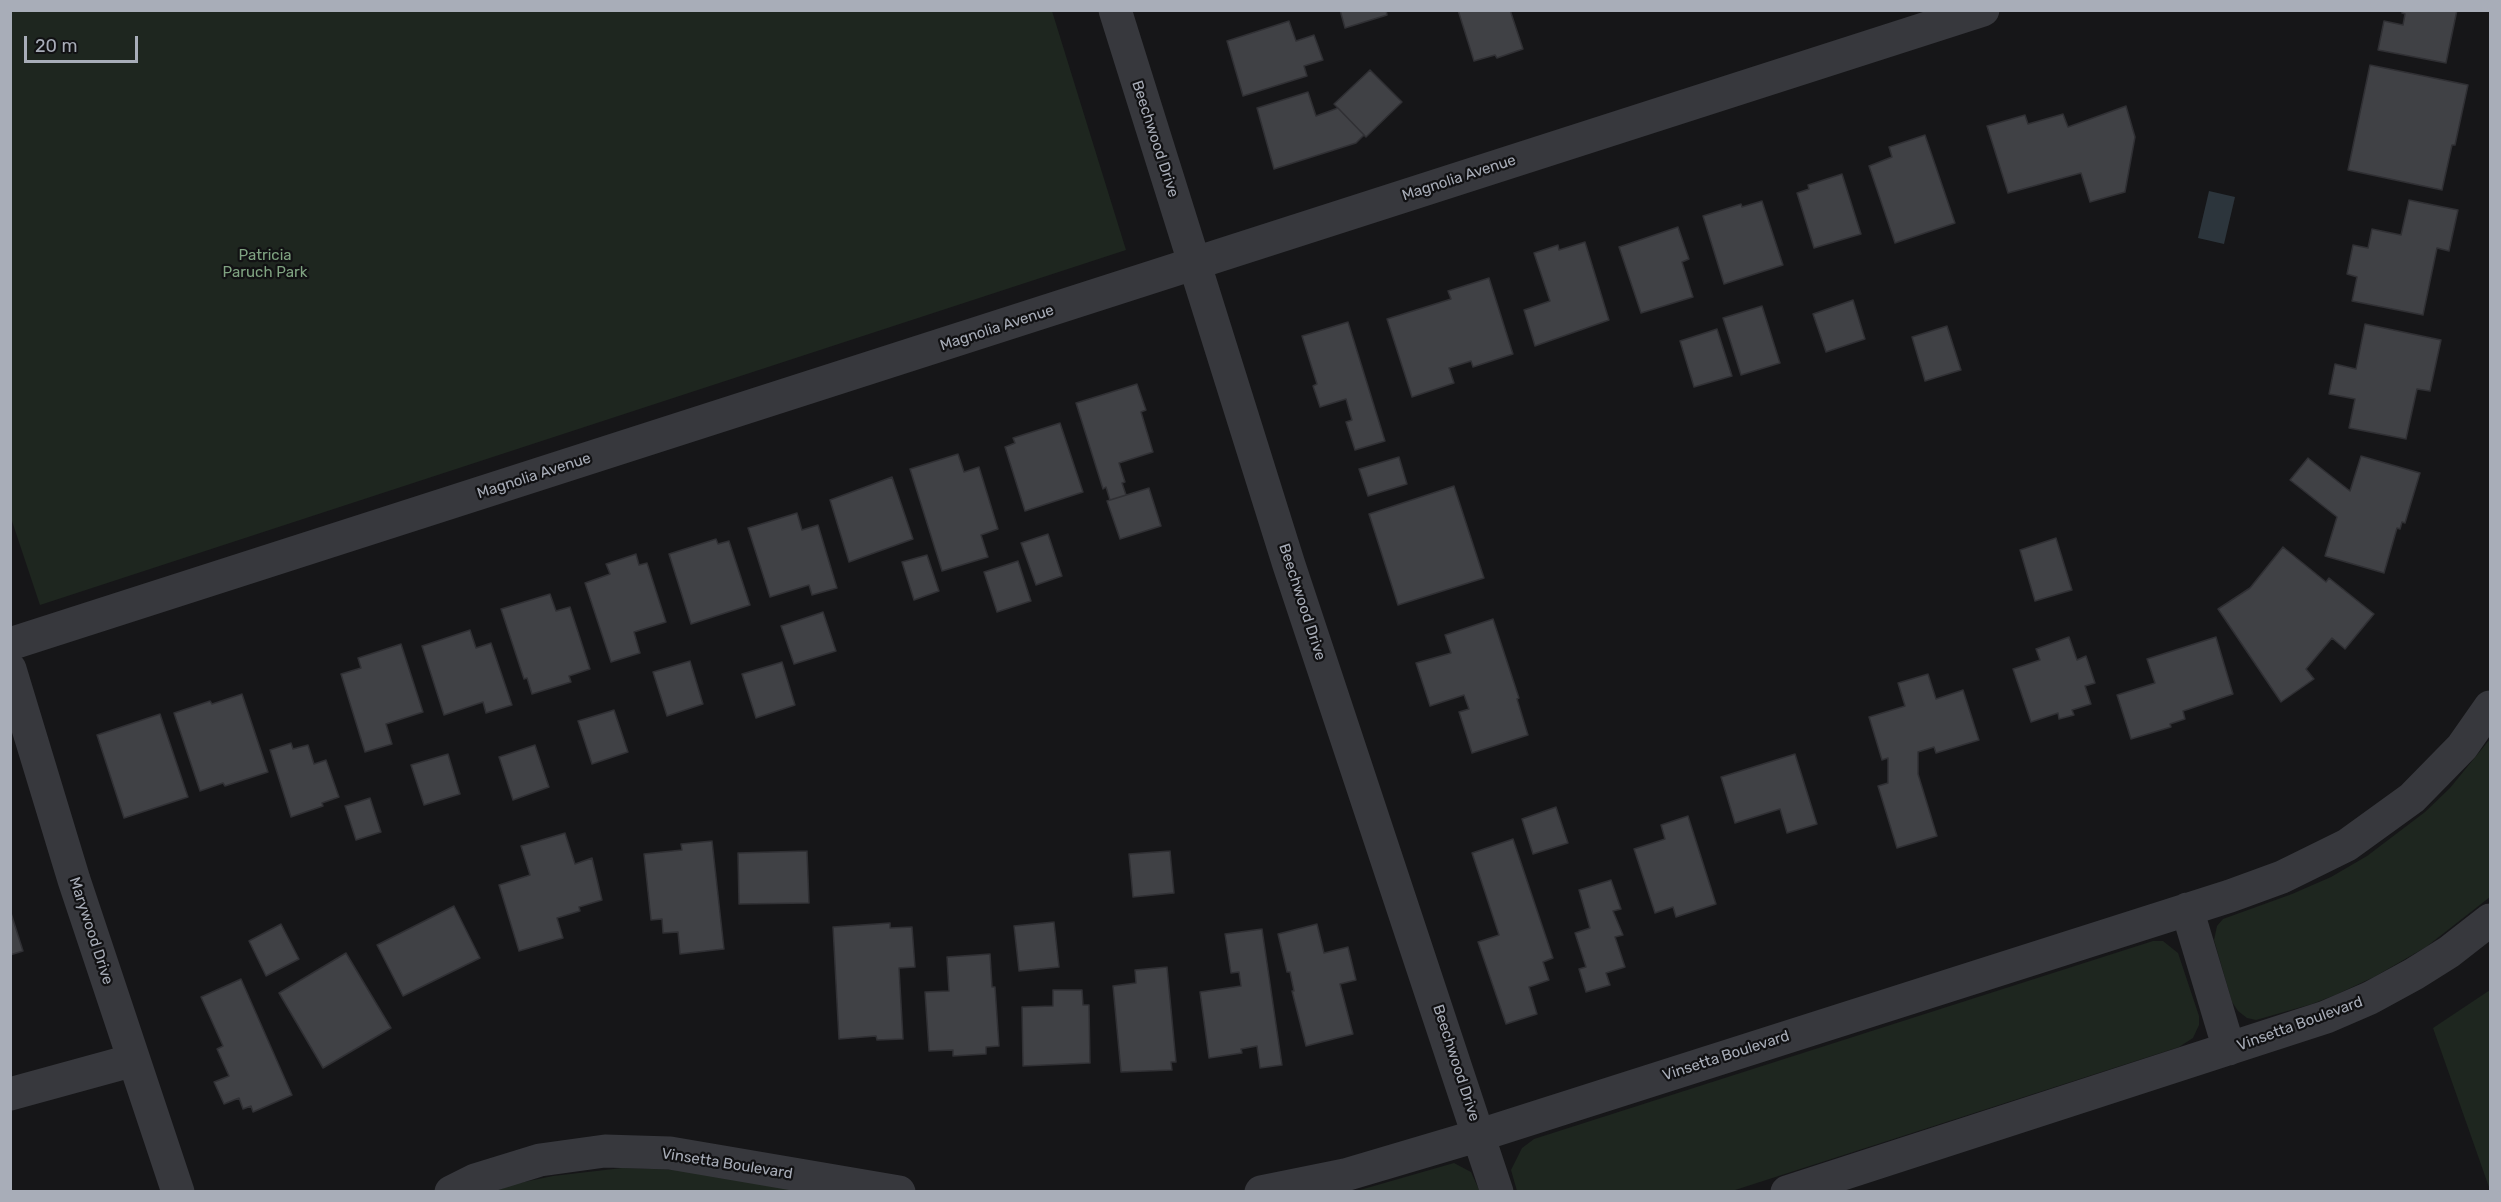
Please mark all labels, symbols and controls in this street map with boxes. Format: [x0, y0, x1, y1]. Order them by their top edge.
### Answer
scale bar [27, 24, 141, 62]
text: 20 m [35, 35, 77, 57]
street label: Beechwood Drive [1128, 78, 1182, 200]
street label: Magnolia Avenue [1400, 151, 1518, 205]
park label: Patricia Paruch Park [223, 247, 307, 282]
street label: Magnolia Avenue [938, 301, 1056, 355]
street label: Magnolia Avenue [475, 449, 593, 503]
street label: Beechwood Drive [1275, 541, 1329, 663]
street label: Marywood Drive [65, 875, 117, 987]
street label: Vinsetta Boulevard [2235, 993, 2365, 1055]
street label: Beechwood Drive [1429, 1002, 1483, 1124]
street label: Vinsetta Boulevard [1660, 1027, 1792, 1085]
street label: Vinsetta Boulevard [660, 1145, 794, 1183]

